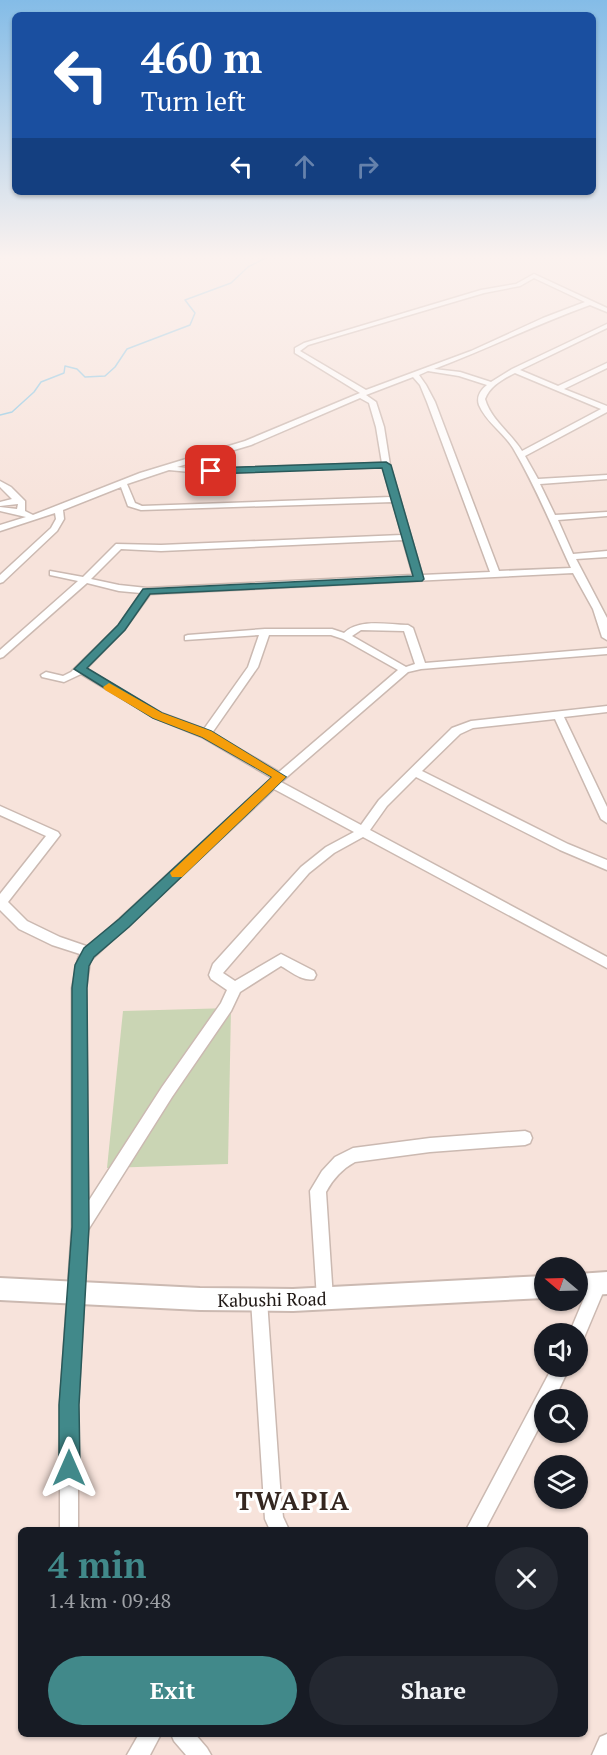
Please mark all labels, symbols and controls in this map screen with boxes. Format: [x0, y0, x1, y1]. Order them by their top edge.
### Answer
text: 460 m [141, 29, 262, 85]
icon: left [42, 36, 120, 114]
text: Turn left [141, 83, 246, 119]
icon: left [225, 150, 258, 183]
icon: ahead [288, 150, 321, 183]
icon: right [351, 150, 384, 183]
pin [185, 445, 236, 496]
icon: arrive [194, 454, 227, 487]
north arrow [534, 1257, 588, 1311]
map controls [534, 1257, 588, 1509]
street label: Kabushi Road [217, 1286, 327, 1312]
button: sound [534, 1323, 588, 1377]
button: search [534, 1389, 588, 1443]
position arrow [37, 1436, 101, 1500]
button: layers [534, 1455, 588, 1509]
district label: TWAPIA [236, 1483, 350, 1517]
text: 4 min [48, 1541, 146, 1588]
button: close [495, 1547, 558, 1610]
text: 1.4 km · 09:48 [48, 1587, 171, 1614]
button: Exit [48, 1656, 297, 1725]
button: Share [309, 1656, 558, 1725]

